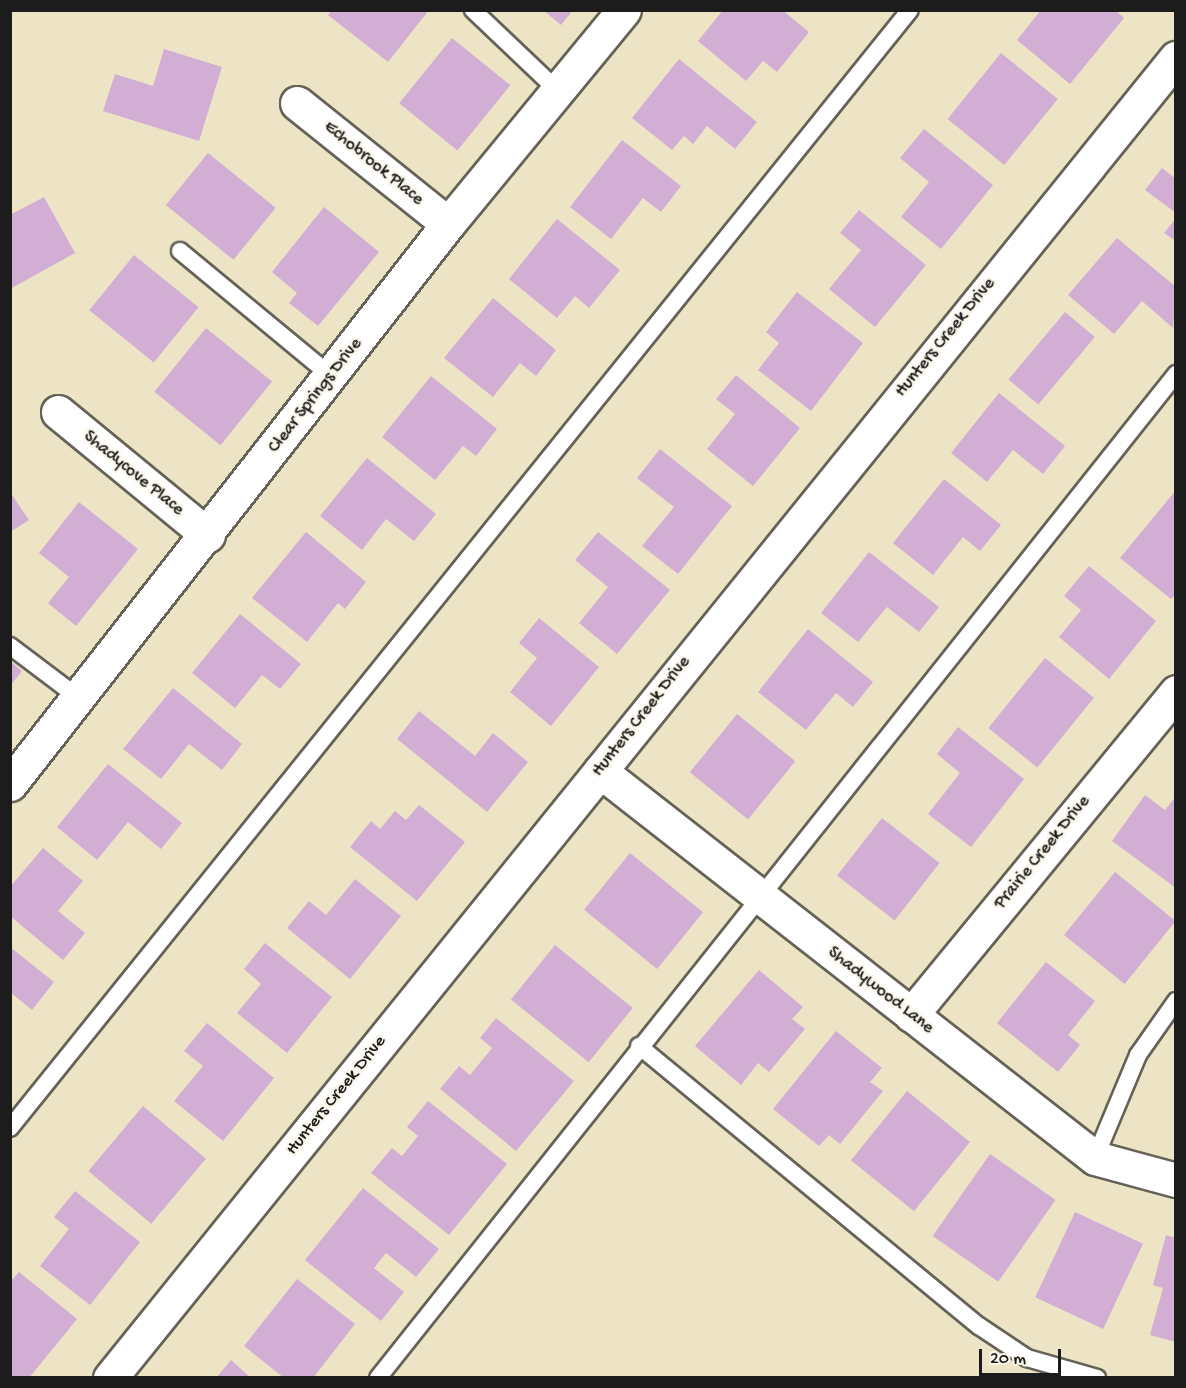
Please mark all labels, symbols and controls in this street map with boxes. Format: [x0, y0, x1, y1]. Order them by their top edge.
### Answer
street label: Echobrook Place [319, 117, 427, 211]
street label: Hunters Creek Drive [891, 274, 1001, 402]
street label: Clear Springs Drive [264, 334, 368, 458]
street label: Shadycove Place [78, 427, 188, 521]
street label: Hunters Creek Drive [588, 652, 696, 782]
street label: Prairie Creek Drive [990, 792, 1096, 914]
street label: Shadywood Lane [822, 943, 938, 1039]
street label: Hunters Creek Drive [282, 1032, 392, 1160]
scale bar [982, 1337, 1064, 1375]
text: 20 m [990, 1349, 1026, 1370]

